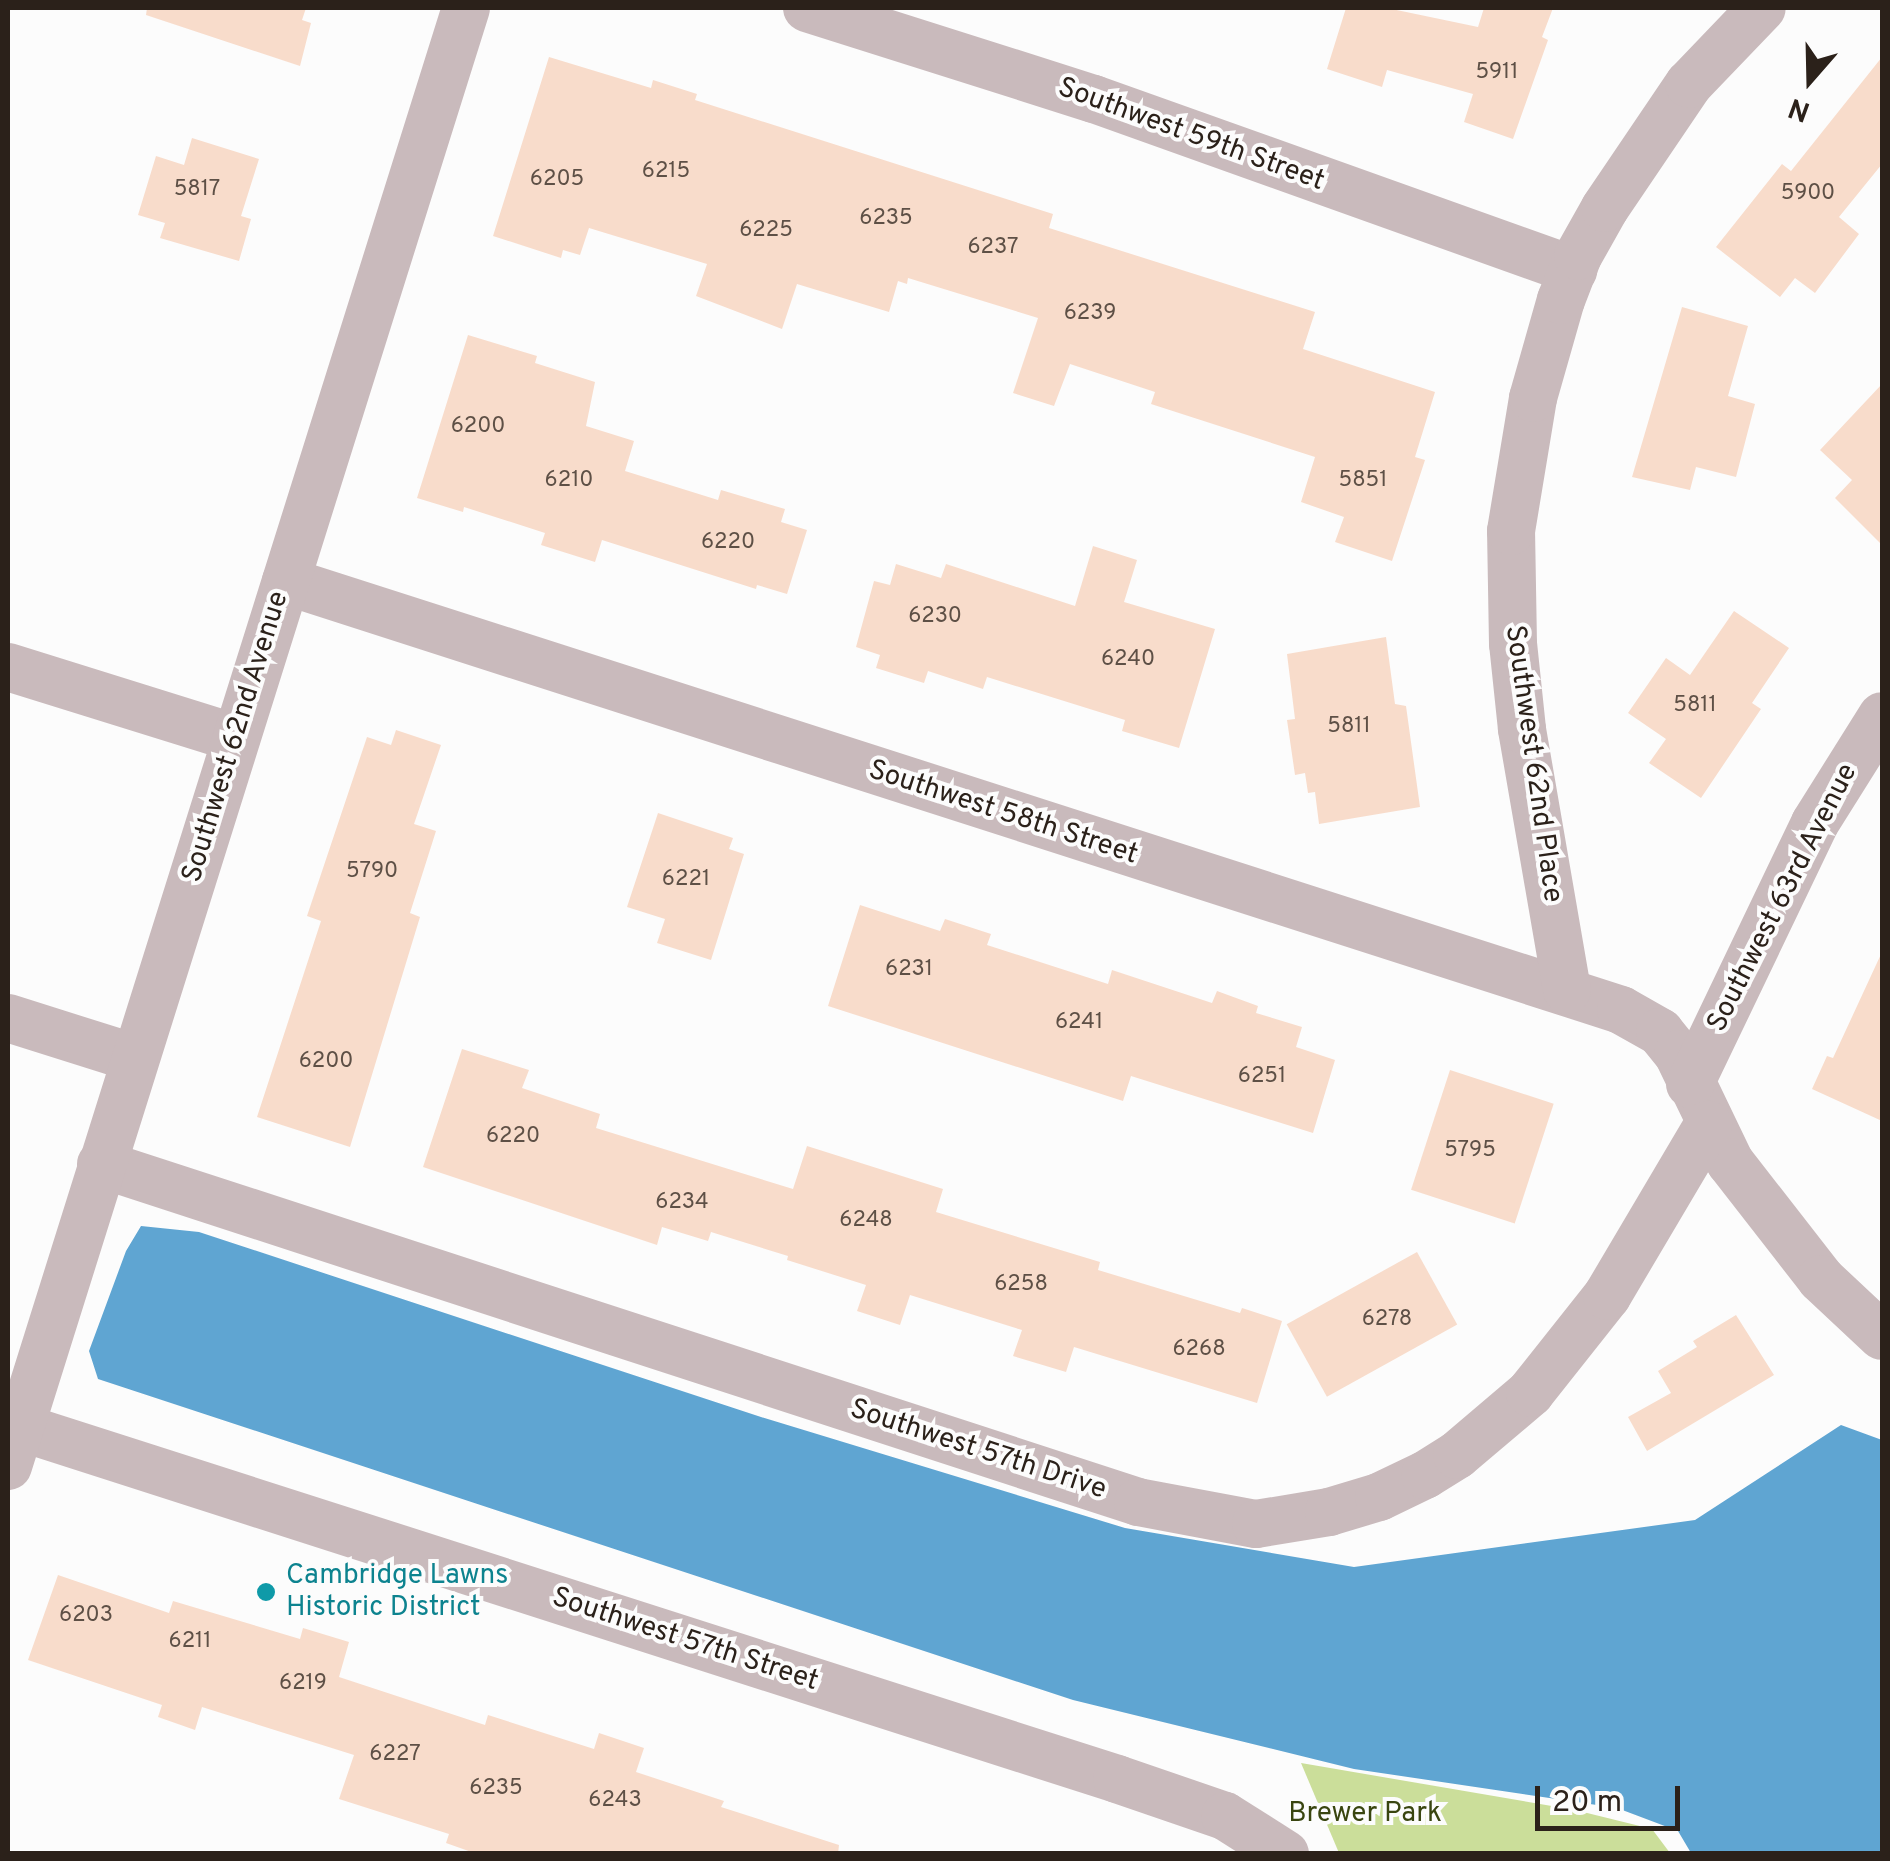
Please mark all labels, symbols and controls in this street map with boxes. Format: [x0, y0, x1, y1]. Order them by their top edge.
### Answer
north arrow [1760, 30, 1860, 130]
house number: 5911 [1476, 60, 1518, 86]
street label: Southwest 59th Street [1053, 71, 1329, 199]
text: N [1784, 88, 1815, 129]
house number: 6215 [642, 159, 690, 185]
house number: 6205 [530, 167, 584, 193]
house number: 5817 [174, 177, 220, 203]
house number: 5900 [1781, 181, 1835, 207]
house number: 6235 [859, 206, 913, 232]
house number: 6225 [739, 218, 793, 244]
house number: 6237 [967, 235, 1019, 261]
house number: 6239 [1064, 301, 1116, 327]
house number: 6200 [451, 414, 505, 440]
house number: 6210 [545, 468, 593, 494]
house number: 5851 [1339, 468, 1387, 494]
house number: 6220 [701, 530, 755, 556]
street label: Southwest 62nd Avenue [176, 587, 296, 887]
house number: 6230 [908, 604, 962, 630]
street label: Southwest 62nd Place [1497, 623, 1569, 905]
house number: 6240 [1101, 647, 1155, 673]
house number: 5811 [1673, 693, 1717, 719]
house number: 5811 [1327, 714, 1371, 740]
street label: Southwest 58th Street [864, 754, 1142, 872]
street label: Southwest 63rd Avenue [1701, 758, 1865, 1038]
house number: 5790 [346, 859, 398, 885]
house number: 6221 [662, 867, 710, 893]
house number: 6231 [885, 957, 933, 983]
house number: 6241 [1055, 1010, 1103, 1036]
house number: 6200 [299, 1049, 353, 1075]
house number: 6251 [1238, 1064, 1286, 1090]
house number: 6220 [486, 1124, 540, 1150]
house number: 5795 [1444, 1138, 1496, 1164]
house number: 6234 [655, 1190, 709, 1216]
house number: 6248 [839, 1208, 893, 1234]
house number: 6258 [994, 1272, 1048, 1298]
house number: 6278 [1362, 1307, 1412, 1333]
house number: 6268 [1172, 1337, 1226, 1363]
street label: Southwest 57th Drive [846, 1393, 1110, 1507]
place label: Cambridge Lawns Historic District [286, 1559, 508, 1625]
marker: Cambridge Lawns Historic District [255, 1581, 277, 1603]
street label: Southwest 57th Street [548, 1581, 822, 1699]
house number: 6203 [59, 1603, 113, 1629]
house number: 6211 [168, 1629, 212, 1655]
house number: 6219 [279, 1671, 327, 1697]
house number: 6227 [369, 1742, 421, 1768]
scale bar [1540, 1766, 1685, 1828]
house number: 6235 [469, 1776, 523, 1802]
text: 20 m [1552, 1785, 1622, 1822]
house number: 6243 [588, 1788, 642, 1814]
park label: Brewer Park [1288, 1797, 1442, 1831]

